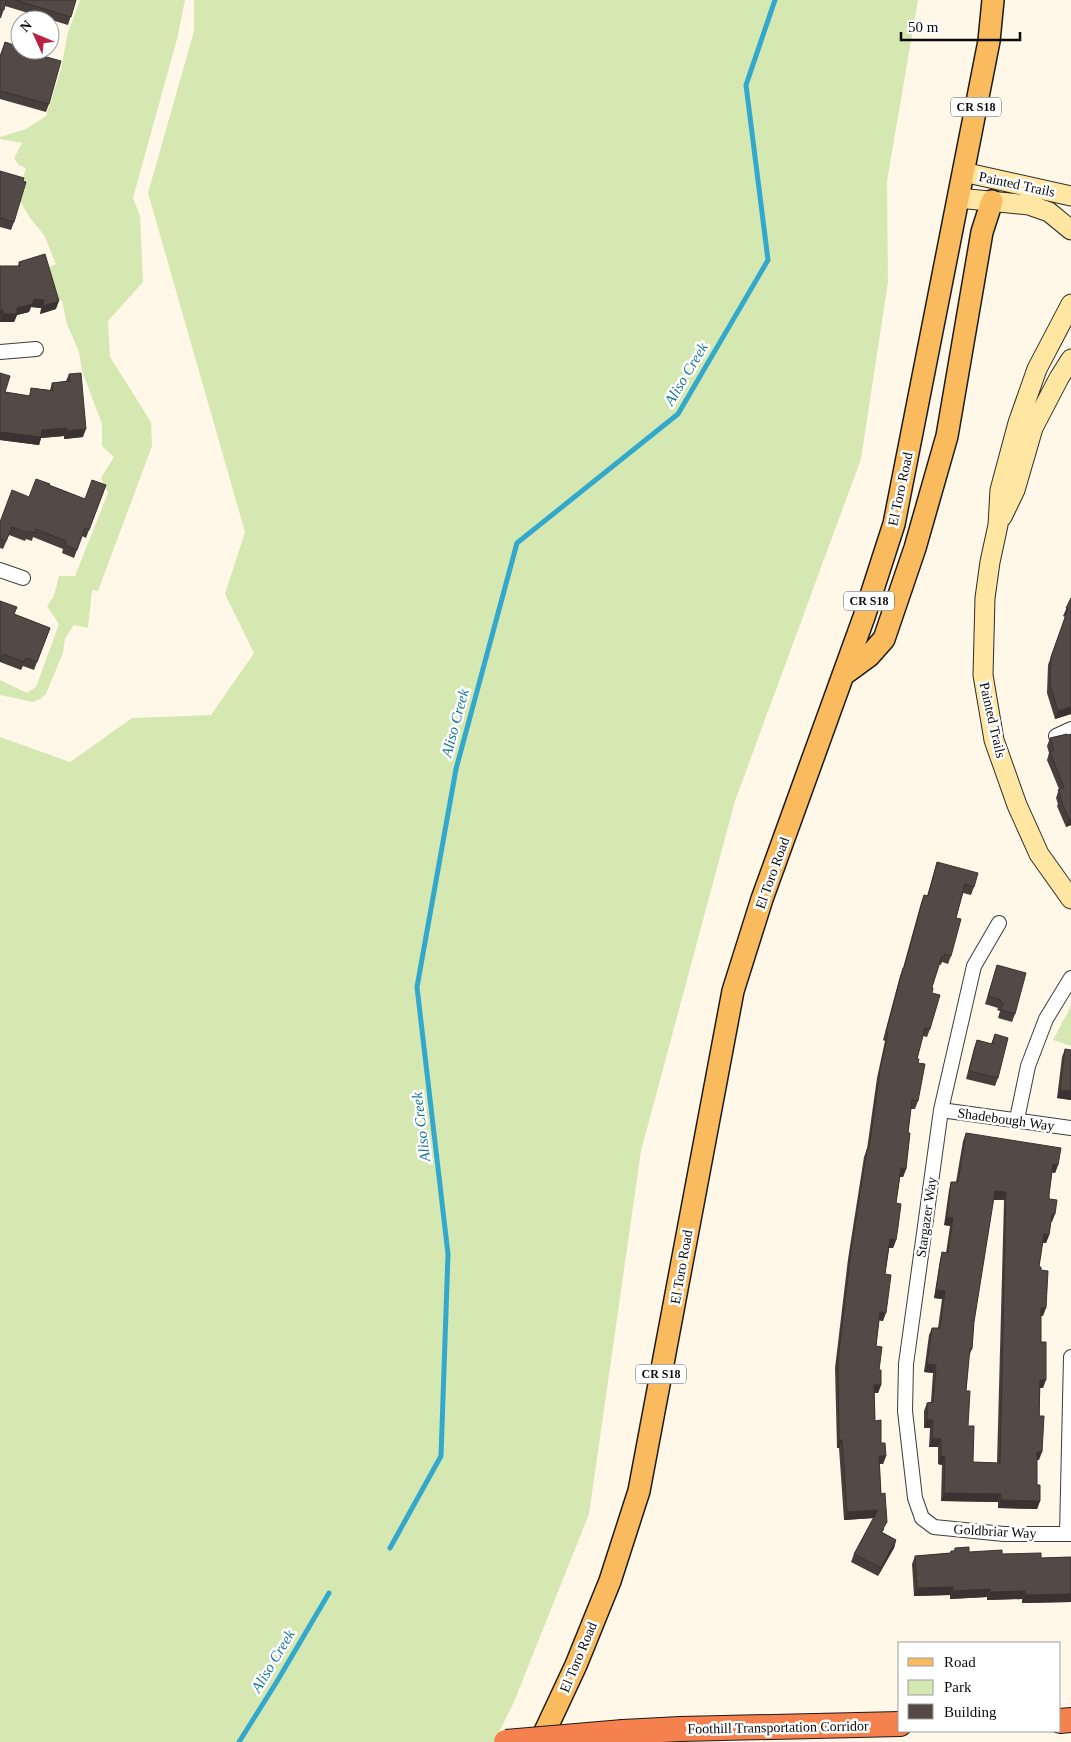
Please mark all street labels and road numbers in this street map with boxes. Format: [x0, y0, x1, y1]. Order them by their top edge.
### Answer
road number: CR S18 [951, 98, 1001, 116]
street label: Painted Trails [977, 169, 1056, 200]
street label: El Toro Road [885, 451, 916, 527]
road number: CR S18 [844, 592, 894, 610]
street label: Painted Trails [976, 681, 1009, 760]
street label: El Toro Road [753, 835, 792, 911]
street label: Shadebough Way [956, 1105, 1055, 1134]
street label: Stargazer Way [913, 1176, 940, 1258]
street label: El Toro Road [668, 1229, 695, 1305]
road number: CR S18 [636, 1365, 686, 1384]
street label: Goldbriar Way [953, 1522, 1037, 1541]
street label: El Toro Road [557, 1620, 600, 1695]
street label: Foothill Transportation Corridor [687, 1718, 869, 1737]

